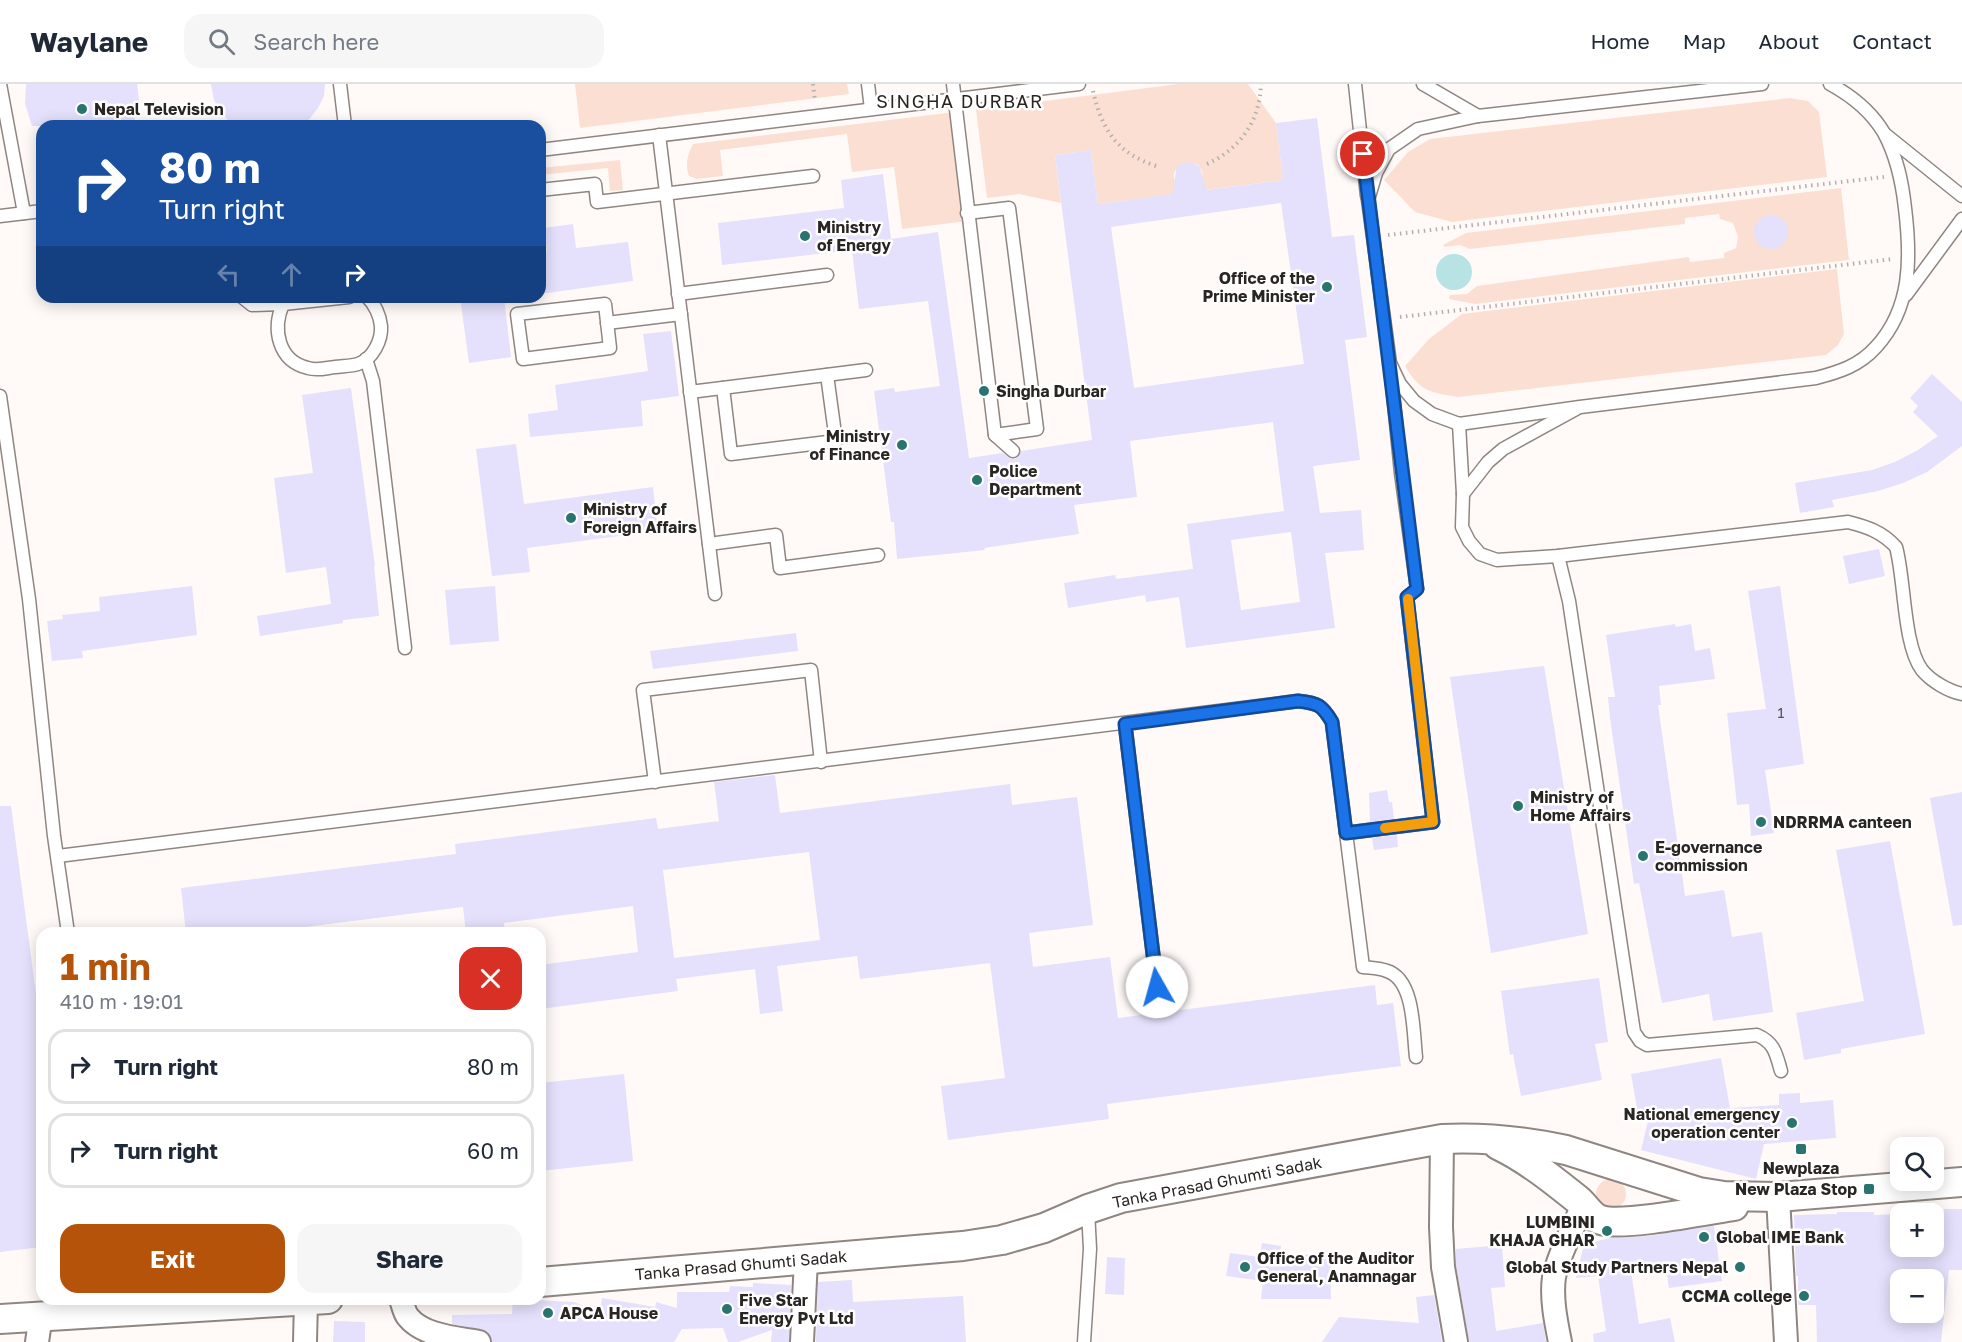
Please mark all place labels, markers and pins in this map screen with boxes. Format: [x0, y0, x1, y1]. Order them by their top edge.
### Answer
place label: Nepal Television [94, 99, 224, 119]
marker: Nepal Television [75, 102, 89, 116]
pin [1337, 128, 1388, 179]
place label: Ministry of Energy [817, 217, 891, 255]
marker: Ministry of Energy [798, 229, 812, 243]
place label: Office of the Prime Minister [1203, 268, 1315, 306]
marker: Office of the Prime Minister [1320, 280, 1334, 294]
place label: Singha Durbar [996, 381, 1106, 401]
marker: Singha Durbar [977, 384, 991, 398]
place label: Ministry of Finance [809, 426, 890, 464]
marker: Ministry of Finance [895, 438, 909, 452]
place label: Police Department [989, 461, 1081, 499]
marker: Police Department [970, 473, 984, 487]
place label: Ministry of Foreign Affairs [583, 499, 697, 537]
marker: Ministry of Foreign Affairs [564, 511, 578, 525]
place label: Ministry of Home Affairs [1530, 787, 1631, 825]
marker: Ministry of Home Affairs [1511, 799, 1525, 813]
place label: NDRRMA canteen [1773, 812, 1912, 832]
marker: NDRRMA canteen [1754, 815, 1768, 829]
place label: E-governance commission [1655, 837, 1762, 875]
marker: E-governance commission [1636, 849, 1650, 863]
place label: National emergency operation center [1623, 1104, 1780, 1142]
marker: National emergency operation center [1785, 1116, 1799, 1130]
marker: Newplaza [1794, 1142, 1808, 1156]
place label: Newplaza [1763, 1158, 1839, 1178]
place label: New Plaza Stop [1735, 1179, 1857, 1199]
marker: New Plaza Stop [1862, 1182, 1876, 1196]
place label: LUMBINI KHAJA GHAR [1489, 1212, 1595, 1250]
marker: LUMBINI KHAJA GHAR [1600, 1224, 1614, 1238]
place label: Global IME Bank [1716, 1227, 1845, 1247]
marker: Global IME Bank [1697, 1230, 1711, 1244]
place label: Office of the Auditor General, Anamnagar [1257, 1248, 1416, 1286]
place label: Global Study Partners Nepal [1506, 1257, 1729, 1277]
marker: Office of the Auditor General, Anamnagar [1238, 1260, 1252, 1274]
marker: Global Study Partners Nepal [1733, 1260, 1747, 1274]
place label: CCMA college [1682, 1286, 1792, 1306]
marker: CCMA college [1797, 1289, 1811, 1303]
place label: Five Star Energy Pvt Ltd [739, 1290, 854, 1328]
marker: Five Star Energy Pvt Ltd [720, 1302, 734, 1316]
place label: APCA House [560, 1303, 658, 1323]
marker: APCA House [541, 1306, 555, 1320]

